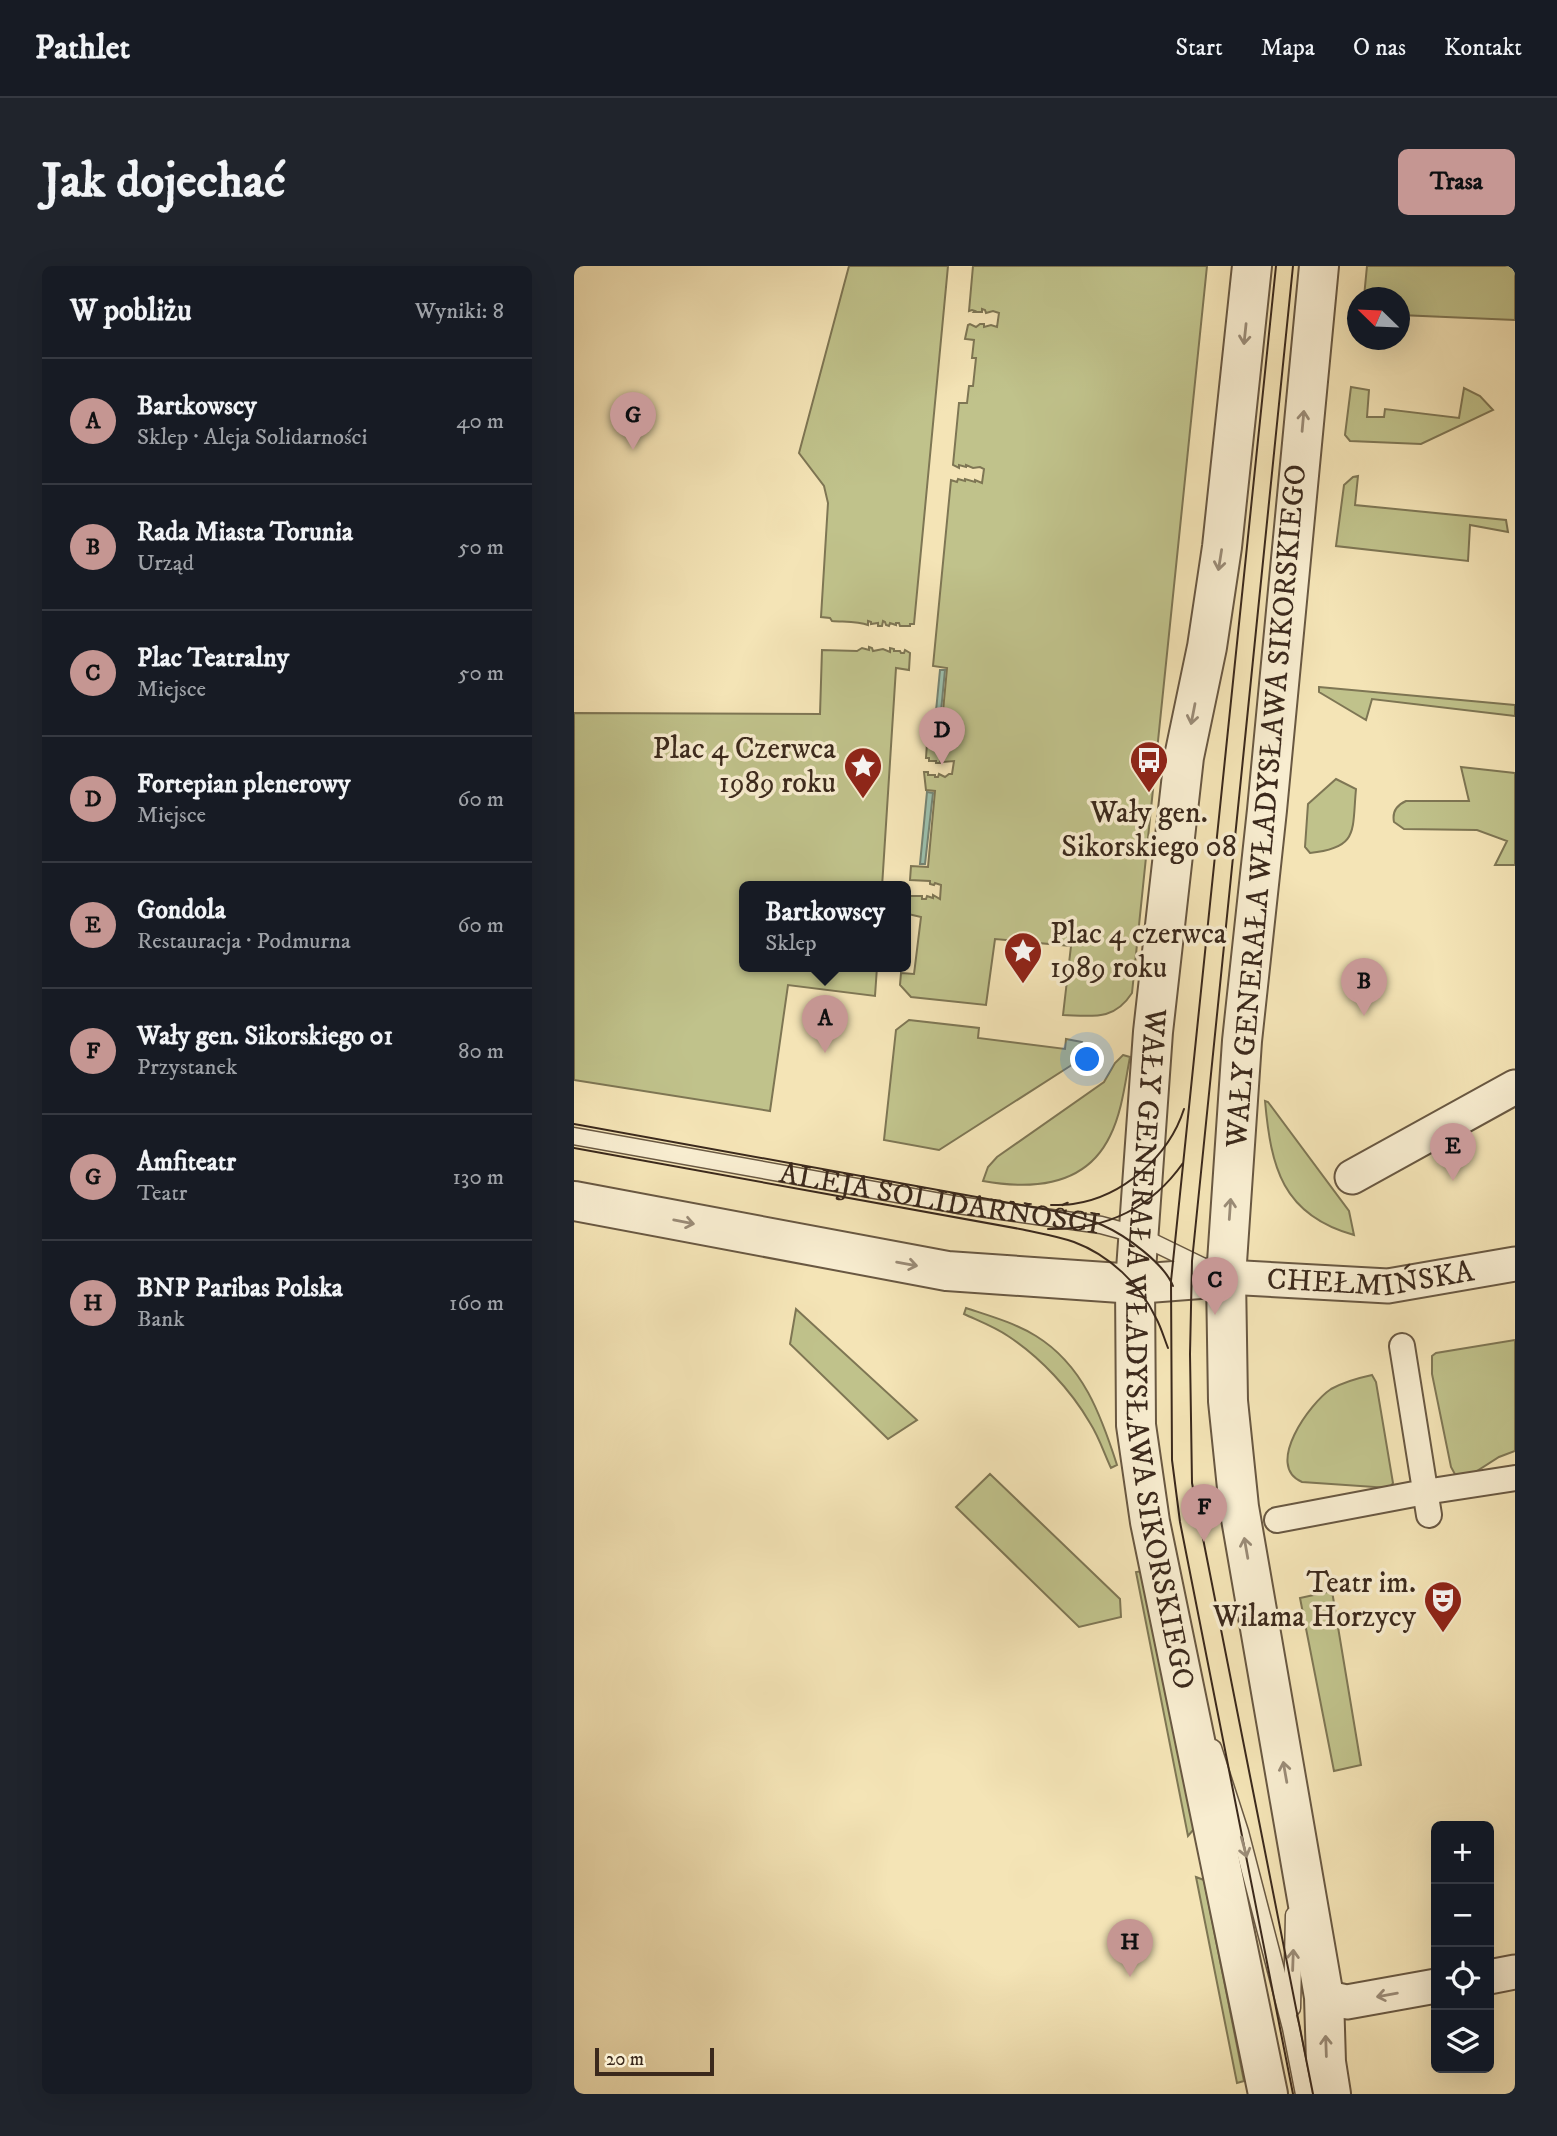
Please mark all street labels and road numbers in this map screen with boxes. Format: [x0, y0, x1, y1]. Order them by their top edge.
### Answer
street label: WAŁY GENERAŁA WŁADYSŁAWA SIKORSKIEGO [1219, 463, 1315, 1150]
street label: WAŁY GENERAŁA WŁADYSŁAWA SIKORSKIEGO [1116, 1005, 1203, 1693]
street label: ALEJA SOLIDARNOŚCI [776, 1155, 1102, 1243]
street label: CHEŁMIŃSKA [1266, 1253, 1478, 1305]

